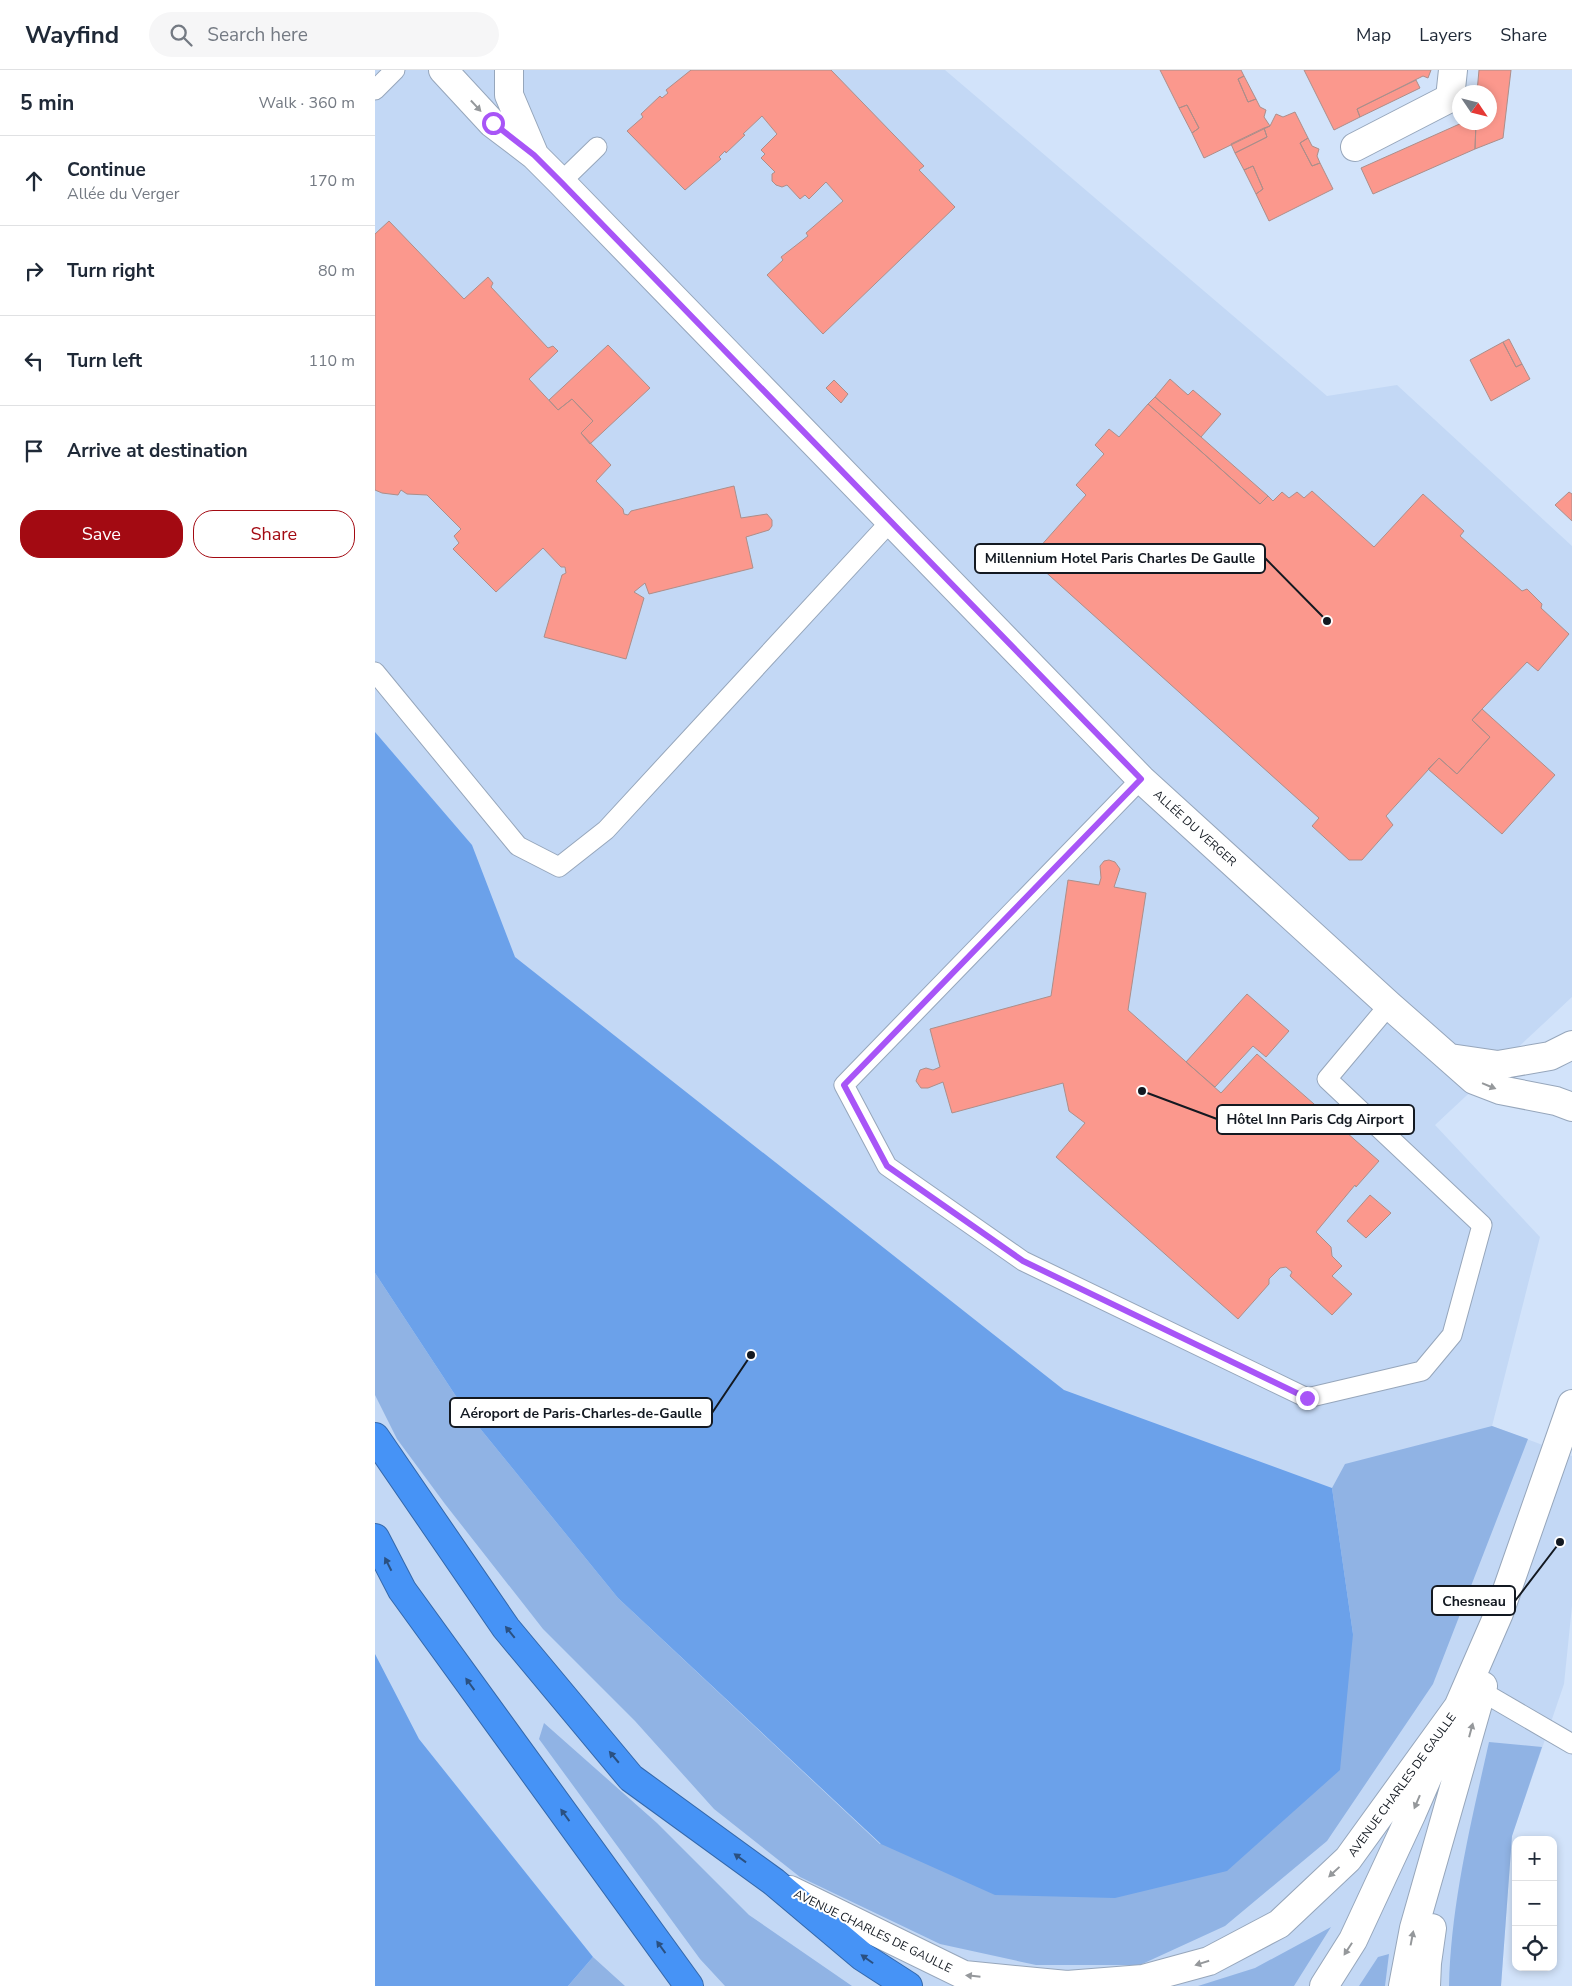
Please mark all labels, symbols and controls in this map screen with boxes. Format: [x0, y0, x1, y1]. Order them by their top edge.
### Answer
search box [149, 12, 499, 57]
text: Wayfind [25, 19, 119, 51]
icon: search [167, 21, 195, 49]
text: Search here [207, 22, 308, 48]
text: Map [1356, 23, 1391, 47]
text: Layers [1419, 23, 1472, 47]
text: Share [1500, 23, 1547, 47]
north arrow [1452, 85, 1497, 130]
text: 5 min [20, 89, 74, 117]
text: Walk · 360 m [259, 92, 355, 114]
one-way arrow [470, 99, 482, 111]
route start [482, 112, 505, 135]
text: Continue [67, 157, 146, 183]
icon: ahead [20, 167, 48, 195]
text: 170 m [308, 170, 355, 192]
text: Allée du Verger [67, 183, 179, 205]
icon: right [20, 257, 48, 285]
text: Turn right [67, 258, 154, 284]
text: 80 m [318, 260, 355, 282]
icon: left [20, 347, 48, 375]
text: Turn left [67, 348, 142, 374]
text: 110 m [308, 350, 355, 372]
icon: arrive [20, 437, 48, 465]
text: Arrive at destination [67, 438, 248, 464]
button: Save [20, 510, 183, 558]
button: Share [193, 510, 355, 558]
callout: Millennium Hotel Paris Charles De Gaulle [975, 544, 1265, 573]
text: Millennium Hotel Paris Charles De Gaulle [985, 549, 1256, 568]
street label: ALLÉE DU VERGER [1150, 786, 1240, 870]
one-way arrow [1482, 1082, 1496, 1090]
callout: Hôtel Inn Paris Cdg Airport [1217, 1105, 1414, 1134]
text: Hôtel Inn Paris Cdg Airport [1226, 1110, 1404, 1129]
route end [1296, 1387, 1319, 1410]
callout: Aéroport de Paris-Charles-de-Gaulle [450, 1398, 712, 1427]
text: Aéroport de Paris-Charles-de-Gaulle [460, 1404, 702, 1423]
one-way arrow [384, 1557, 392, 1571]
callout: Chesneau [1432, 1586, 1515, 1615]
text: Chesneau [1442, 1592, 1506, 1611]
one-way arrow [504, 1626, 515, 1639]
one-way arrow [465, 1677, 475, 1691]
street label: AVENUE CHARLES DE GAULLE [1344, 1710, 1460, 1860]
one-way arrow [1467, 1722, 1475, 1737]
one-way arrow [608, 1751, 619, 1764]
one-way arrow [1413, 1795, 1421, 1809]
one-way arrow [560, 1808, 570, 1822]
map controls [1512, 1836, 1557, 1971]
button: + [1512, 1836, 1557, 1881]
one-way arrow [734, 1852, 747, 1863]
one-way arrow [1329, 1866, 1341, 1878]
button: − [1512, 1881, 1557, 1926]
street label: AVENUE CHARLES DE GAULLE [791, 1886, 955, 1976]
button: locate [1512, 1926, 1557, 1971]
one-way arrow [1409, 1930, 1417, 1946]
one-way arrow [656, 1940, 666, 1953]
one-way arrow [1343, 1943, 1353, 1956]
one-way arrow [860, 1954, 874, 1964]
one-way arrow [1195, 1959, 1210, 1967]
one-way arrow [965, 1972, 981, 1980]

